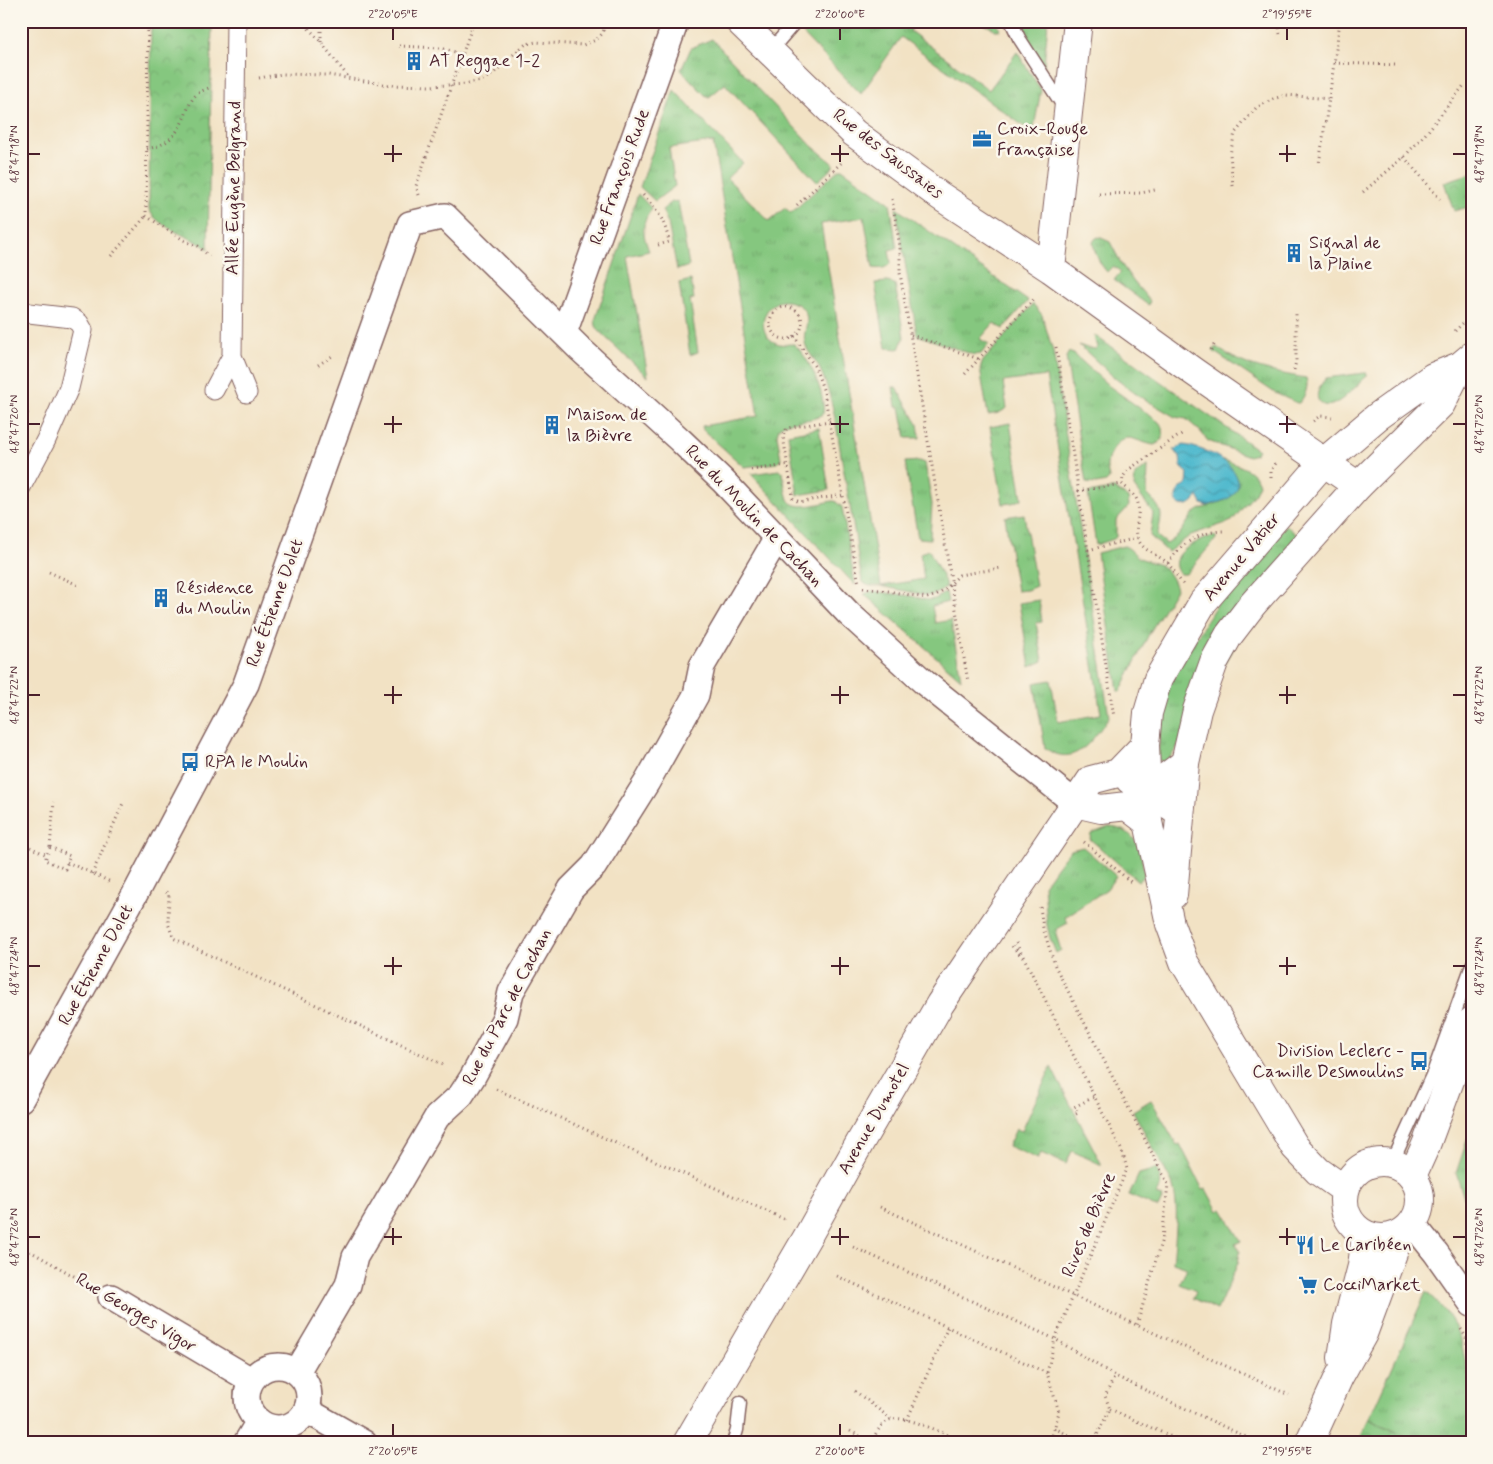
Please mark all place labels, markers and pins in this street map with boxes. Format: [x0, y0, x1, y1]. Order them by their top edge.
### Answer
place label: AT Reggae 1-2 [429, 49, 540, 74]
building icon: AT Reggae 1-2 [403, 50, 425, 72]
place label: Croix-Rouge Française [997, 117, 1088, 162]
office icon: Croix-Rouge Française [971, 128, 993, 150]
place label: Signal de la Plaine [1309, 231, 1381, 276]
building icon: Signal de la Plaine [1283, 242, 1305, 264]
place label: Maison de la Bièvre [567, 403, 647, 448]
building icon: Maison de la Bièvre [541, 414, 563, 436]
place label: Résidence du Moulin [176, 576, 254, 621]
building icon: Résidence du Moulin [150, 587, 172, 609]
place label: RPA le Moulin [205, 750, 308, 774]
bus stop icon: RPA le Moulin [179, 751, 201, 773]
place label: Division Leclerc - Camille Desmoulins [1252, 1039, 1404, 1084]
bus stop icon: Division Leclerc - Camille Desmoulins [1408, 1050, 1430, 1072]
place label: Le Caribéen [1320, 1233, 1411, 1257]
restaurant icon: Le Caribéen [1294, 1234, 1316, 1256]
place label: CocciMarket [1323, 1273, 1421, 1297]
supermarket icon: CocciMarket [1297, 1274, 1319, 1296]

